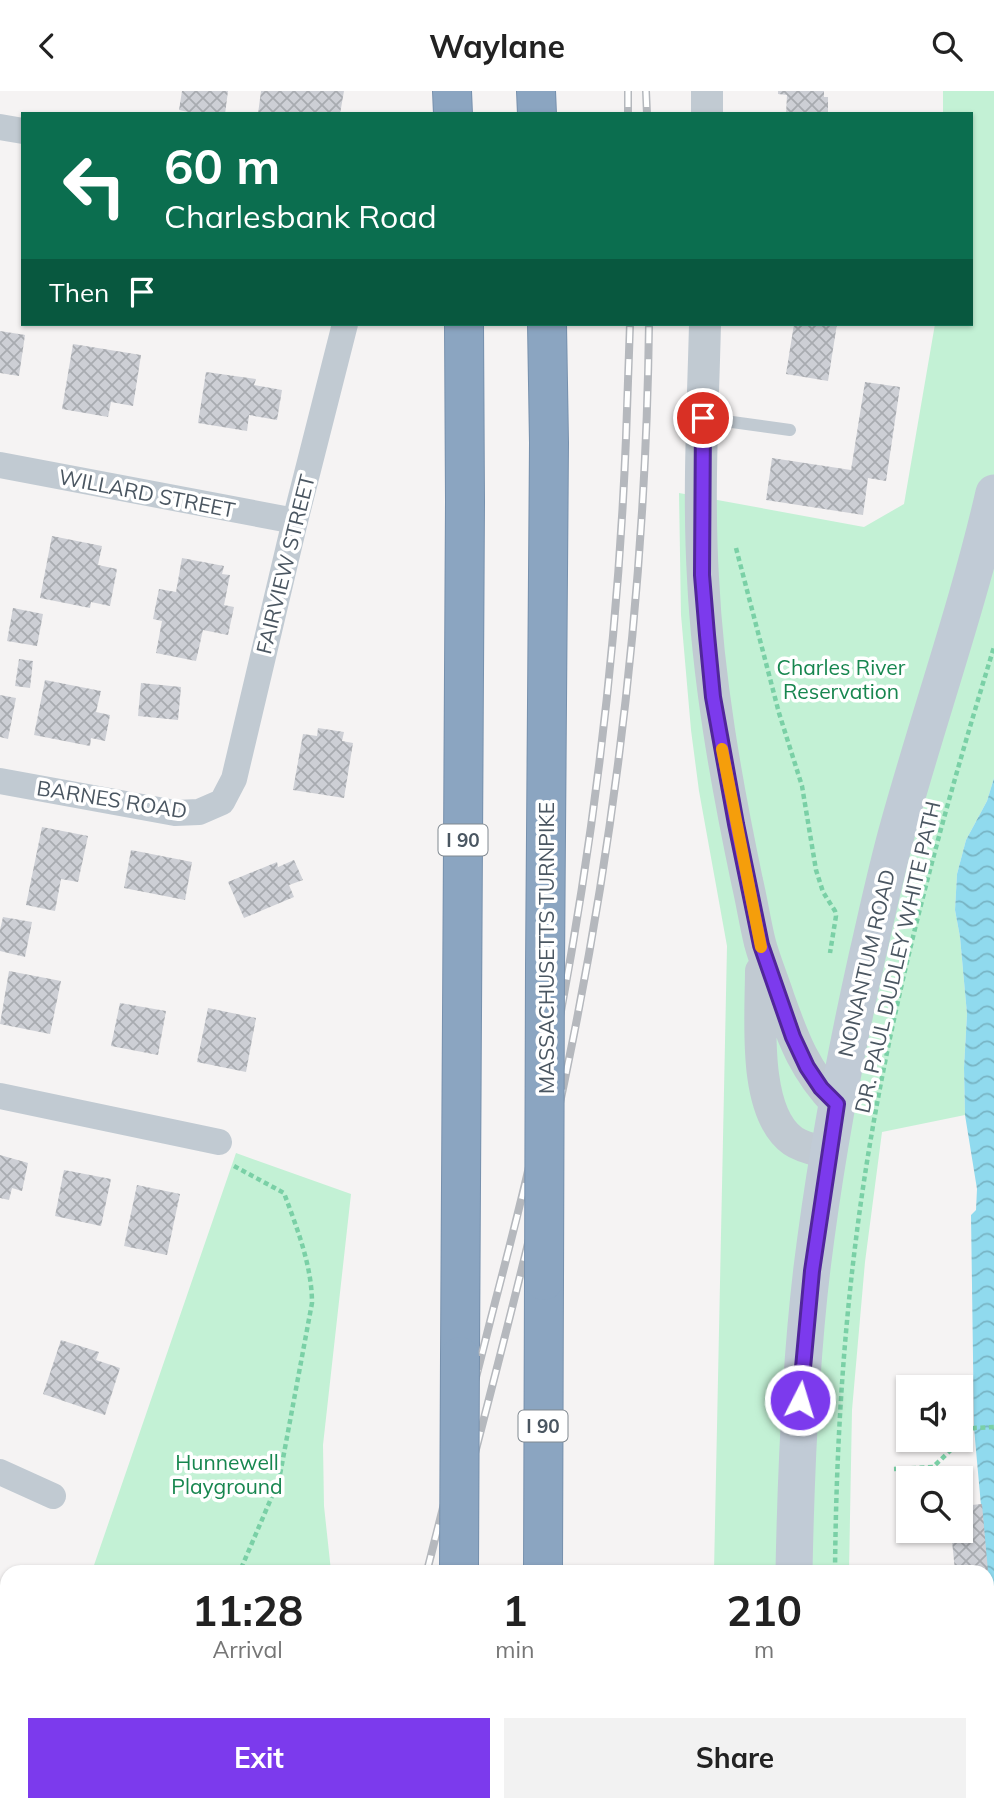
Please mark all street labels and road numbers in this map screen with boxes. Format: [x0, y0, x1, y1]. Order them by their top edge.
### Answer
street label: WILLARD STREET [56, 463, 238, 523]
street label: FAIRVIEW STREET [250, 471, 320, 656]
street label: BARNES ROAD [35, 774, 189, 824]
street label: DR. PAUL DUDLEY WHITE PATH [848, 799, 946, 1115]
street label: MASSACHUSETTS TURNPIKE [533, 802, 559, 1094]
road number: I 90 [438, 825, 488, 855]
street label: NONANTUM ROAD [832, 867, 900, 1059]
road number: I 90 [518, 1411, 568, 1441]

